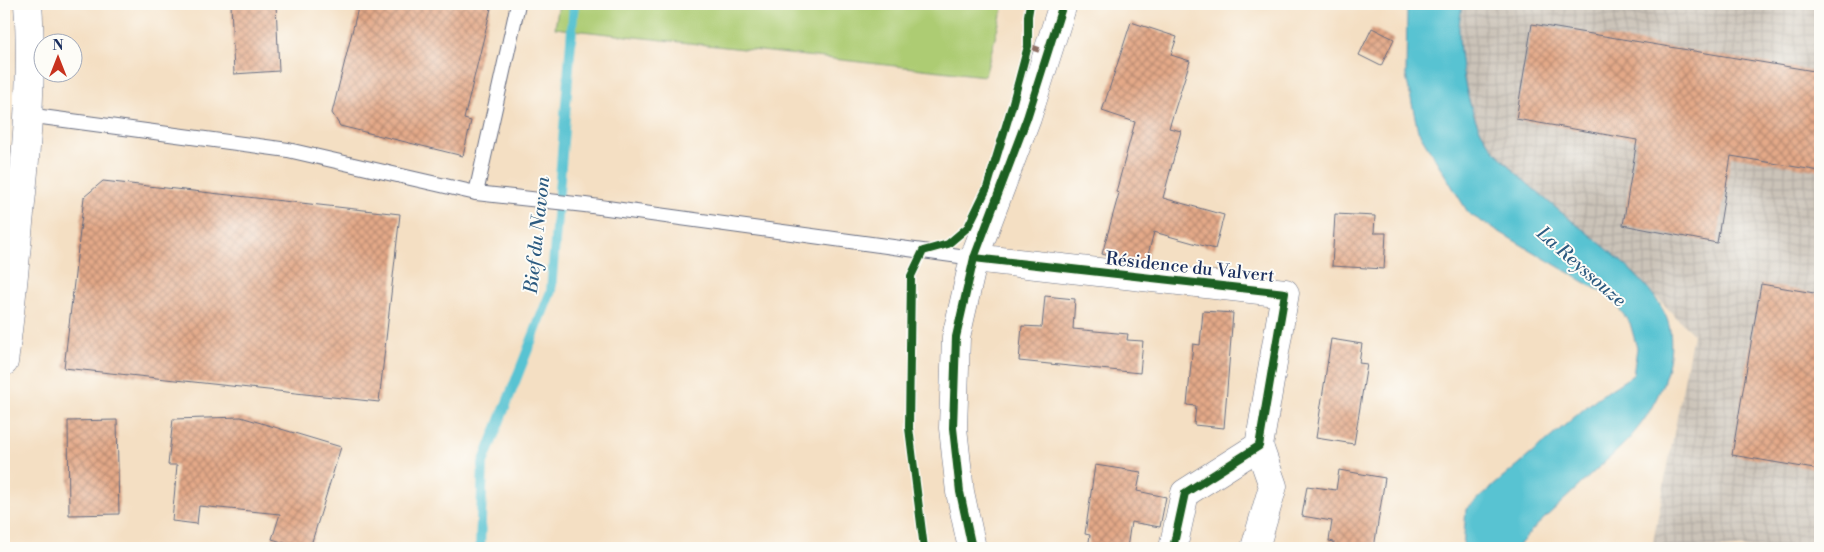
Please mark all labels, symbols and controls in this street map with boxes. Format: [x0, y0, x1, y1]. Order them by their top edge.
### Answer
north arrow [32, 32, 82, 82]
text: N [52, 37, 64, 55]
water label: Bief du Navon [519, 175, 555, 296]
water label: La Reyssouze [1531, 221, 1631, 312]
street label: Résidence du Valvert [1104, 247, 1276, 288]

